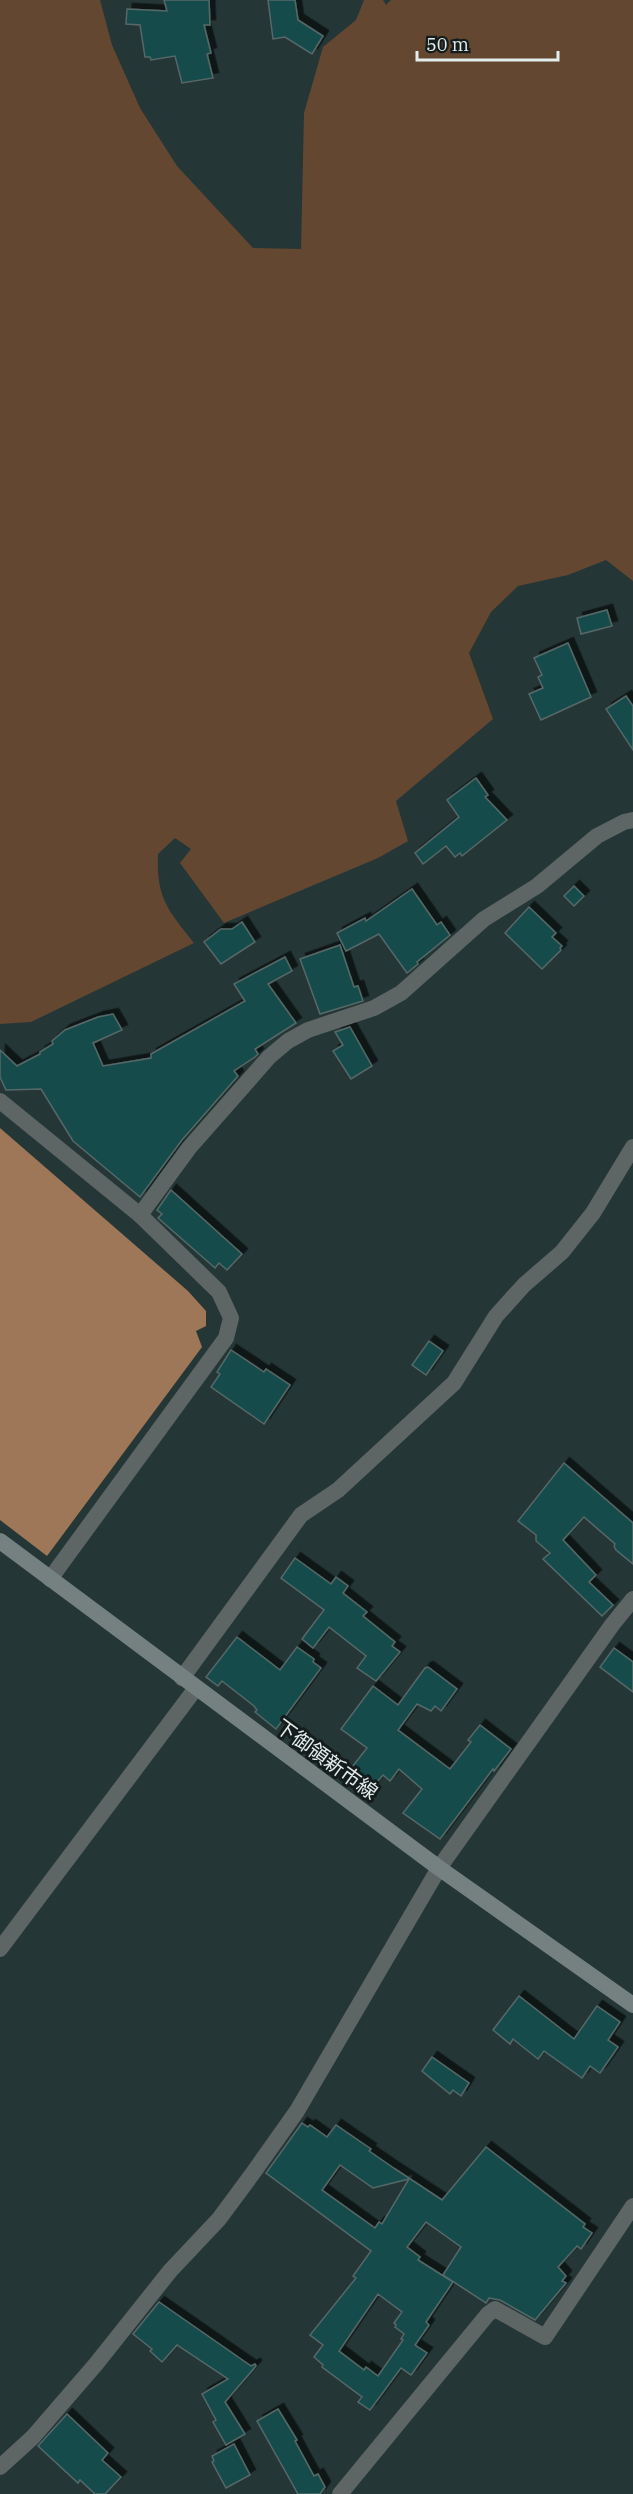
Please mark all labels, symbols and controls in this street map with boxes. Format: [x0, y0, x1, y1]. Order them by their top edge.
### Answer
scale bar [417, 24, 558, 62]
text: 50 m [426, 33, 469, 56]
street label: 下御領新市線 [271, 1713, 383, 1805]

